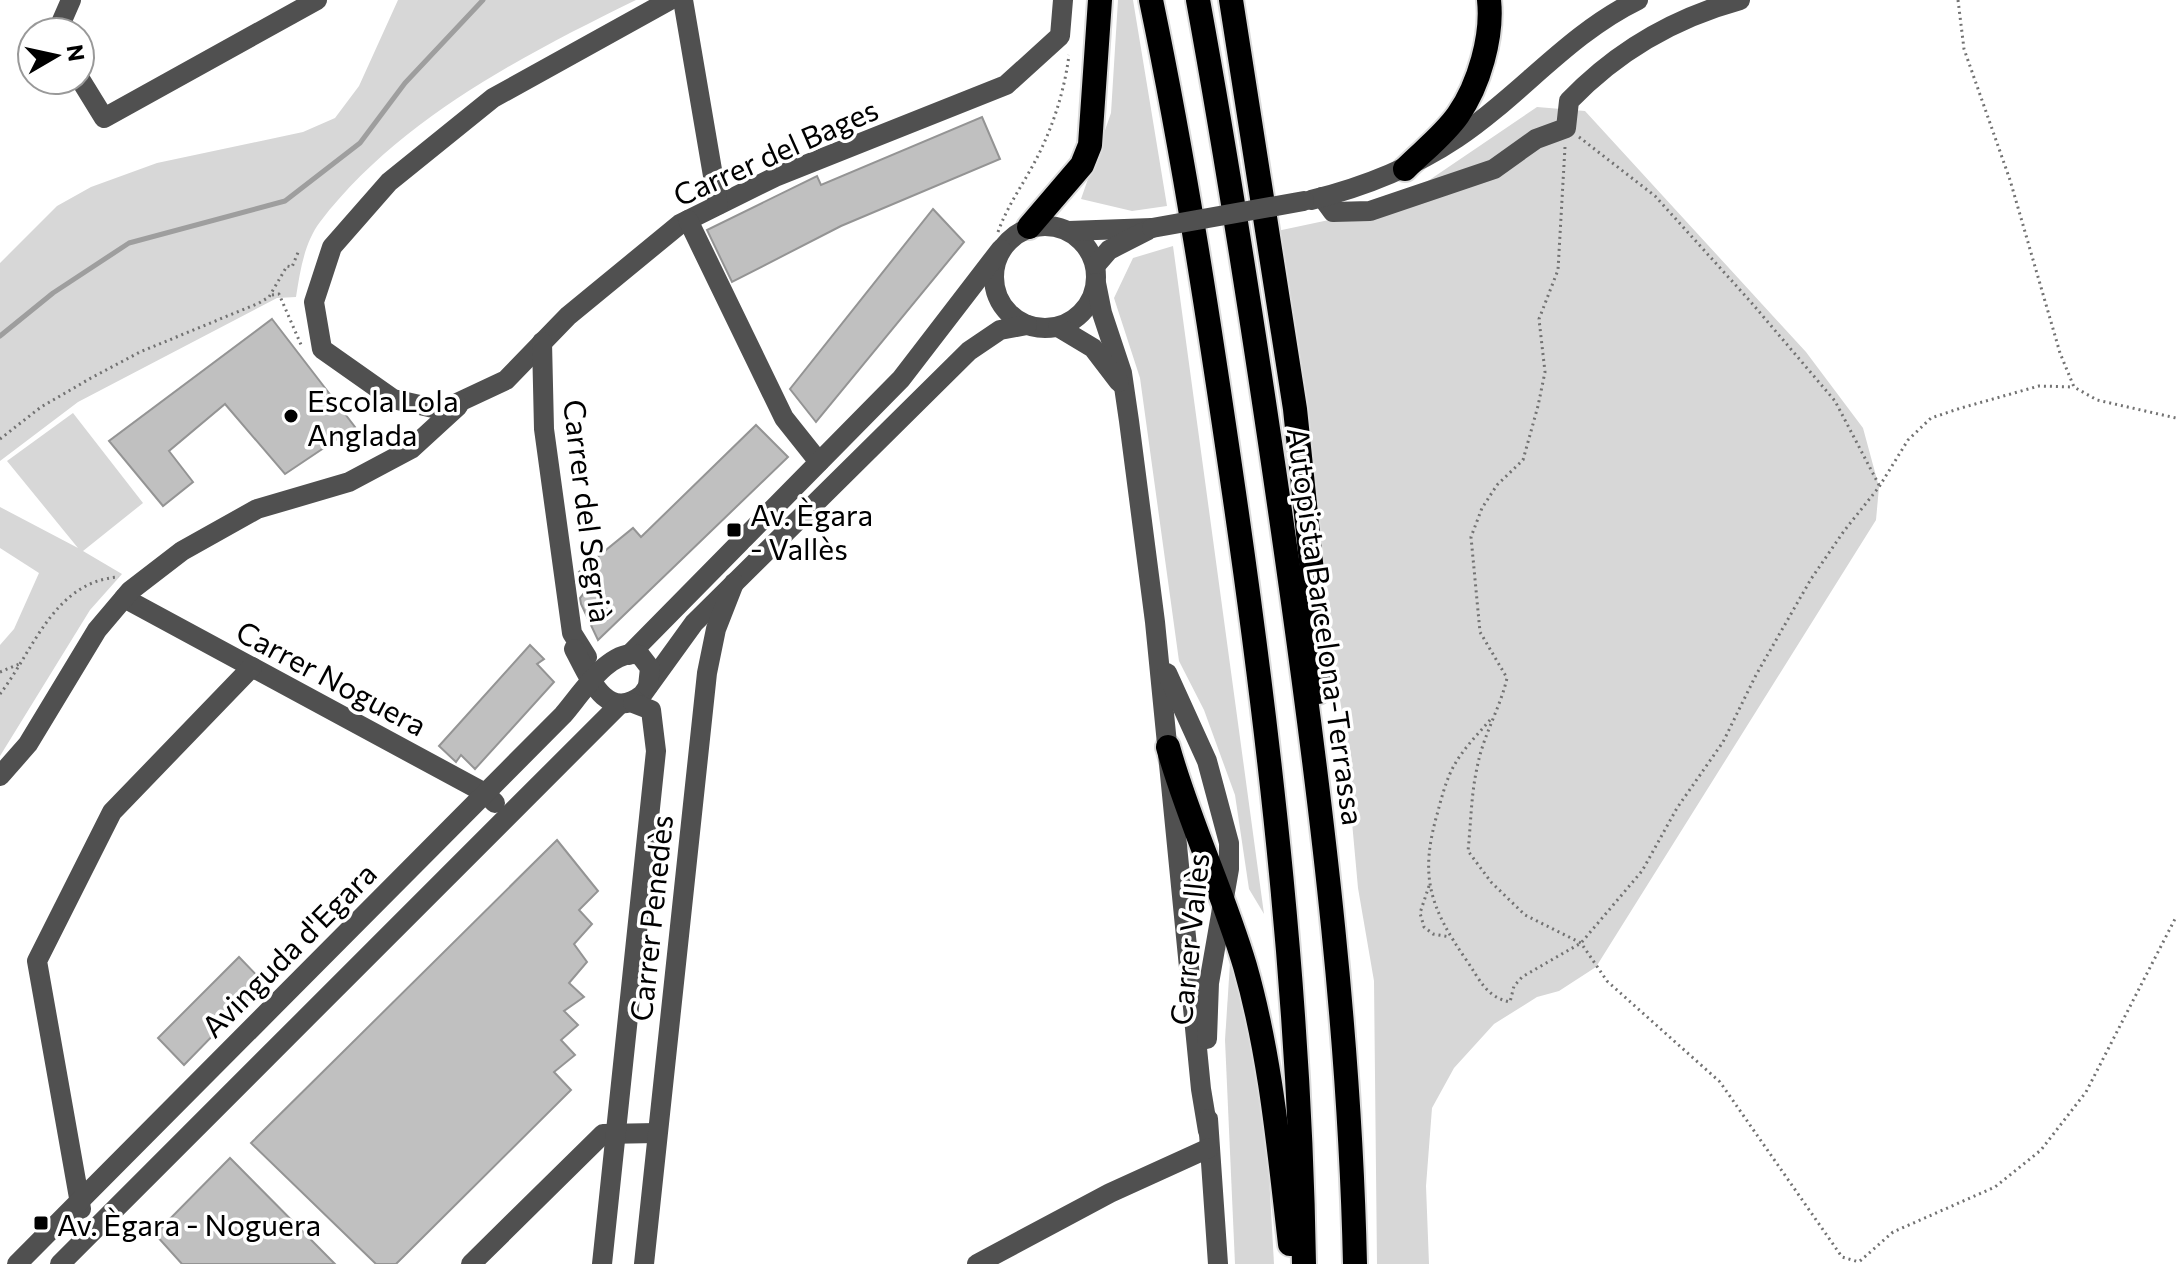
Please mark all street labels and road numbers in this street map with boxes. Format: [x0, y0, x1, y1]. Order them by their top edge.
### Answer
street label: Carrer del Bages [667, 89, 883, 213]
street label: Carrer del Segrià [557, 397, 621, 625]
street label: Autopista Barcelona-Terrassa [1281, 425, 1373, 827]
street label: Carrer Noguera [231, 611, 433, 743]
street label: Carrer Penedès [621, 813, 679, 1023]
street label: Carrer Vallès [1161, 851, 1215, 1027]
street label: Avinguda d'Egara [193, 854, 383, 1044]

